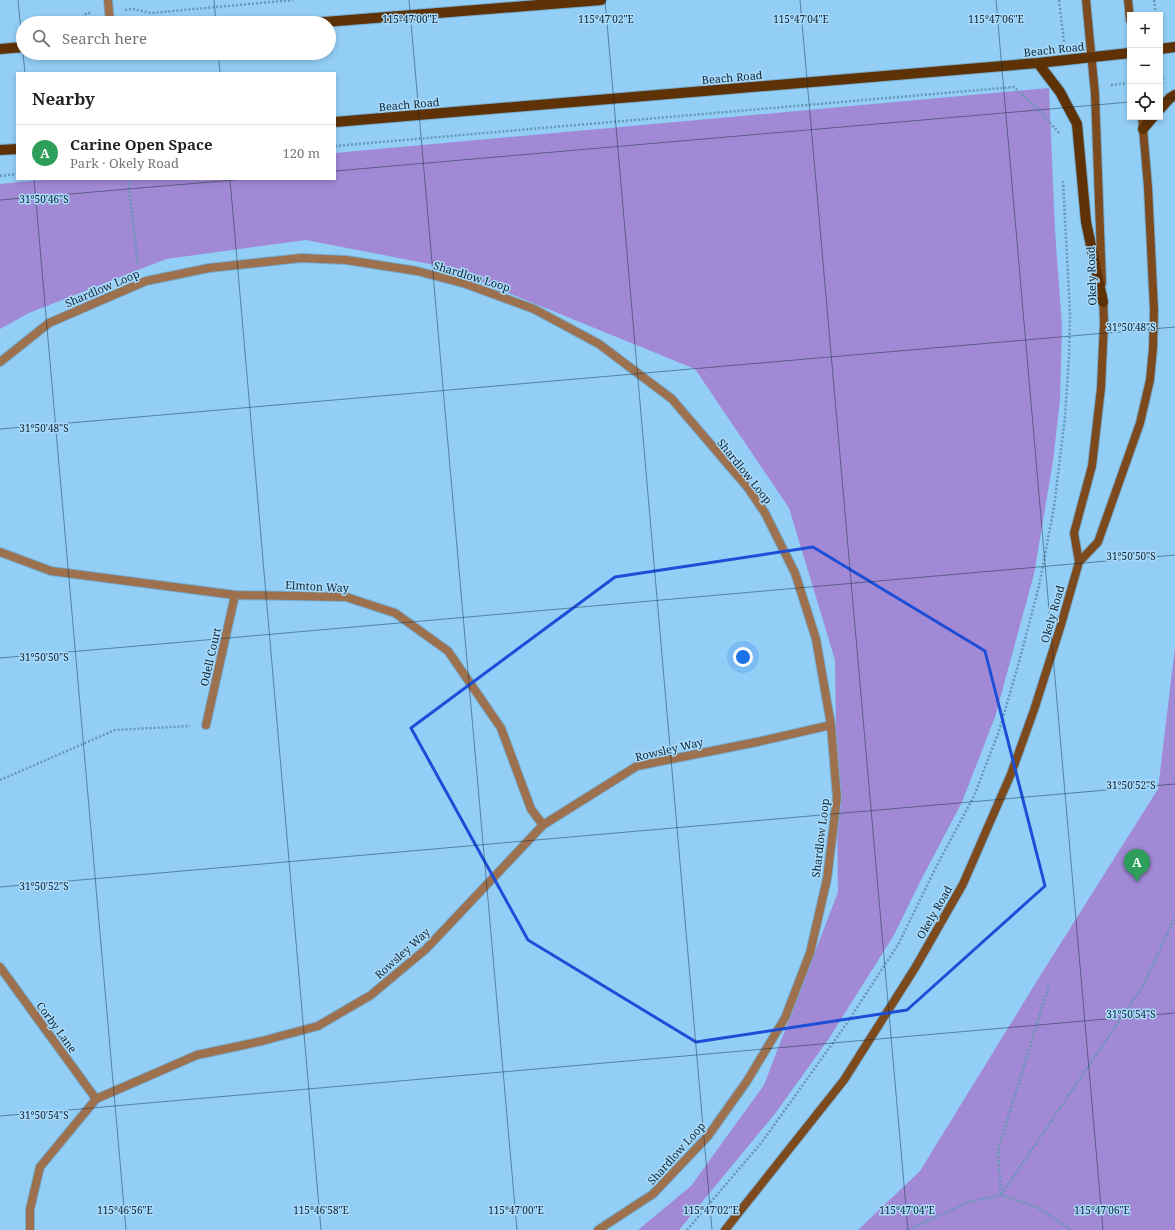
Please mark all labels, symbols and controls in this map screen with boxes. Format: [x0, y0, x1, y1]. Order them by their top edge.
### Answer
text: 115°47'00"E [382, 12, 438, 26]
text: 115°47'02"E [578, 12, 634, 26]
text: 115°47'04"E [773, 12, 829, 26]
text: 115°47'06"E [968, 12, 1024, 26]
map controls [1127, 12, 1163, 120]
button: + [1127, 12, 1163, 48]
search box [16, 16, 336, 60]
icon: search [30, 27, 52, 49]
text: Search here [62, 28, 147, 48]
street label: Beach Road [1023, 38, 1085, 60]
button: − [1127, 48, 1163, 84]
street label: Beach Road [701, 67, 763, 87]
button: locate [1127, 84, 1163, 120]
text: Nearby [32, 87, 95, 110]
street label: Beach Road [378, 94, 440, 114]
text: Carine Open Space [70, 134, 212, 154]
text: A [40, 144, 50, 162]
text: 120 m [283, 144, 320, 162]
text: Park · Okely Road [70, 154, 179, 172]
text: 31°50'46"S [19, 192, 69, 206]
street label: Okely Road [1082, 246, 1100, 306]
street label: Shardlow Loop [432, 257, 512, 295]
street label: Shardlow Loop [62, 265, 142, 310]
text: 31°50'48"S [1106, 320, 1156, 334]
text: 31°50'48"S [19, 421, 69, 435]
street label: Shardlow Loop [714, 435, 776, 507]
text: 31°50'50"S [1106, 549, 1156, 563]
street label: Elmton Way [285, 577, 350, 595]
street label: Okely Road [1037, 583, 1067, 645]
street label: Odell Court [196, 626, 224, 688]
your location [733, 647, 753, 667]
text: 31°50'50"S [19, 650, 69, 664]
street label: Rowsley Way [634, 734, 705, 764]
text: 31°50'52"S [1106, 778, 1156, 792]
street label: Shardlow Loop [808, 797, 832, 878]
pin: A [1124, 849, 1150, 882]
text: 31°50'52"S [19, 879, 69, 893]
street label: Okely Road [913, 882, 955, 941]
street label: Rowsley Way [371, 924, 433, 982]
street label: Corby Lane [33, 998, 81, 1056]
text: 31°50'54"S [1106, 1007, 1156, 1021]
text: 31°50'54"S [19, 1108, 69, 1122]
street label: Shardlow Loop [644, 1118, 708, 1188]
text: 115°46'56"E [97, 1203, 153, 1217]
text: 115°46'58"E [293, 1203, 349, 1217]
text: 115°47'00"E [488, 1203, 544, 1217]
text: 115°47'02"E [683, 1203, 739, 1217]
text: 115°47'04"E [879, 1203, 935, 1217]
text: 115°47'06"E [1074, 1203, 1130, 1217]

